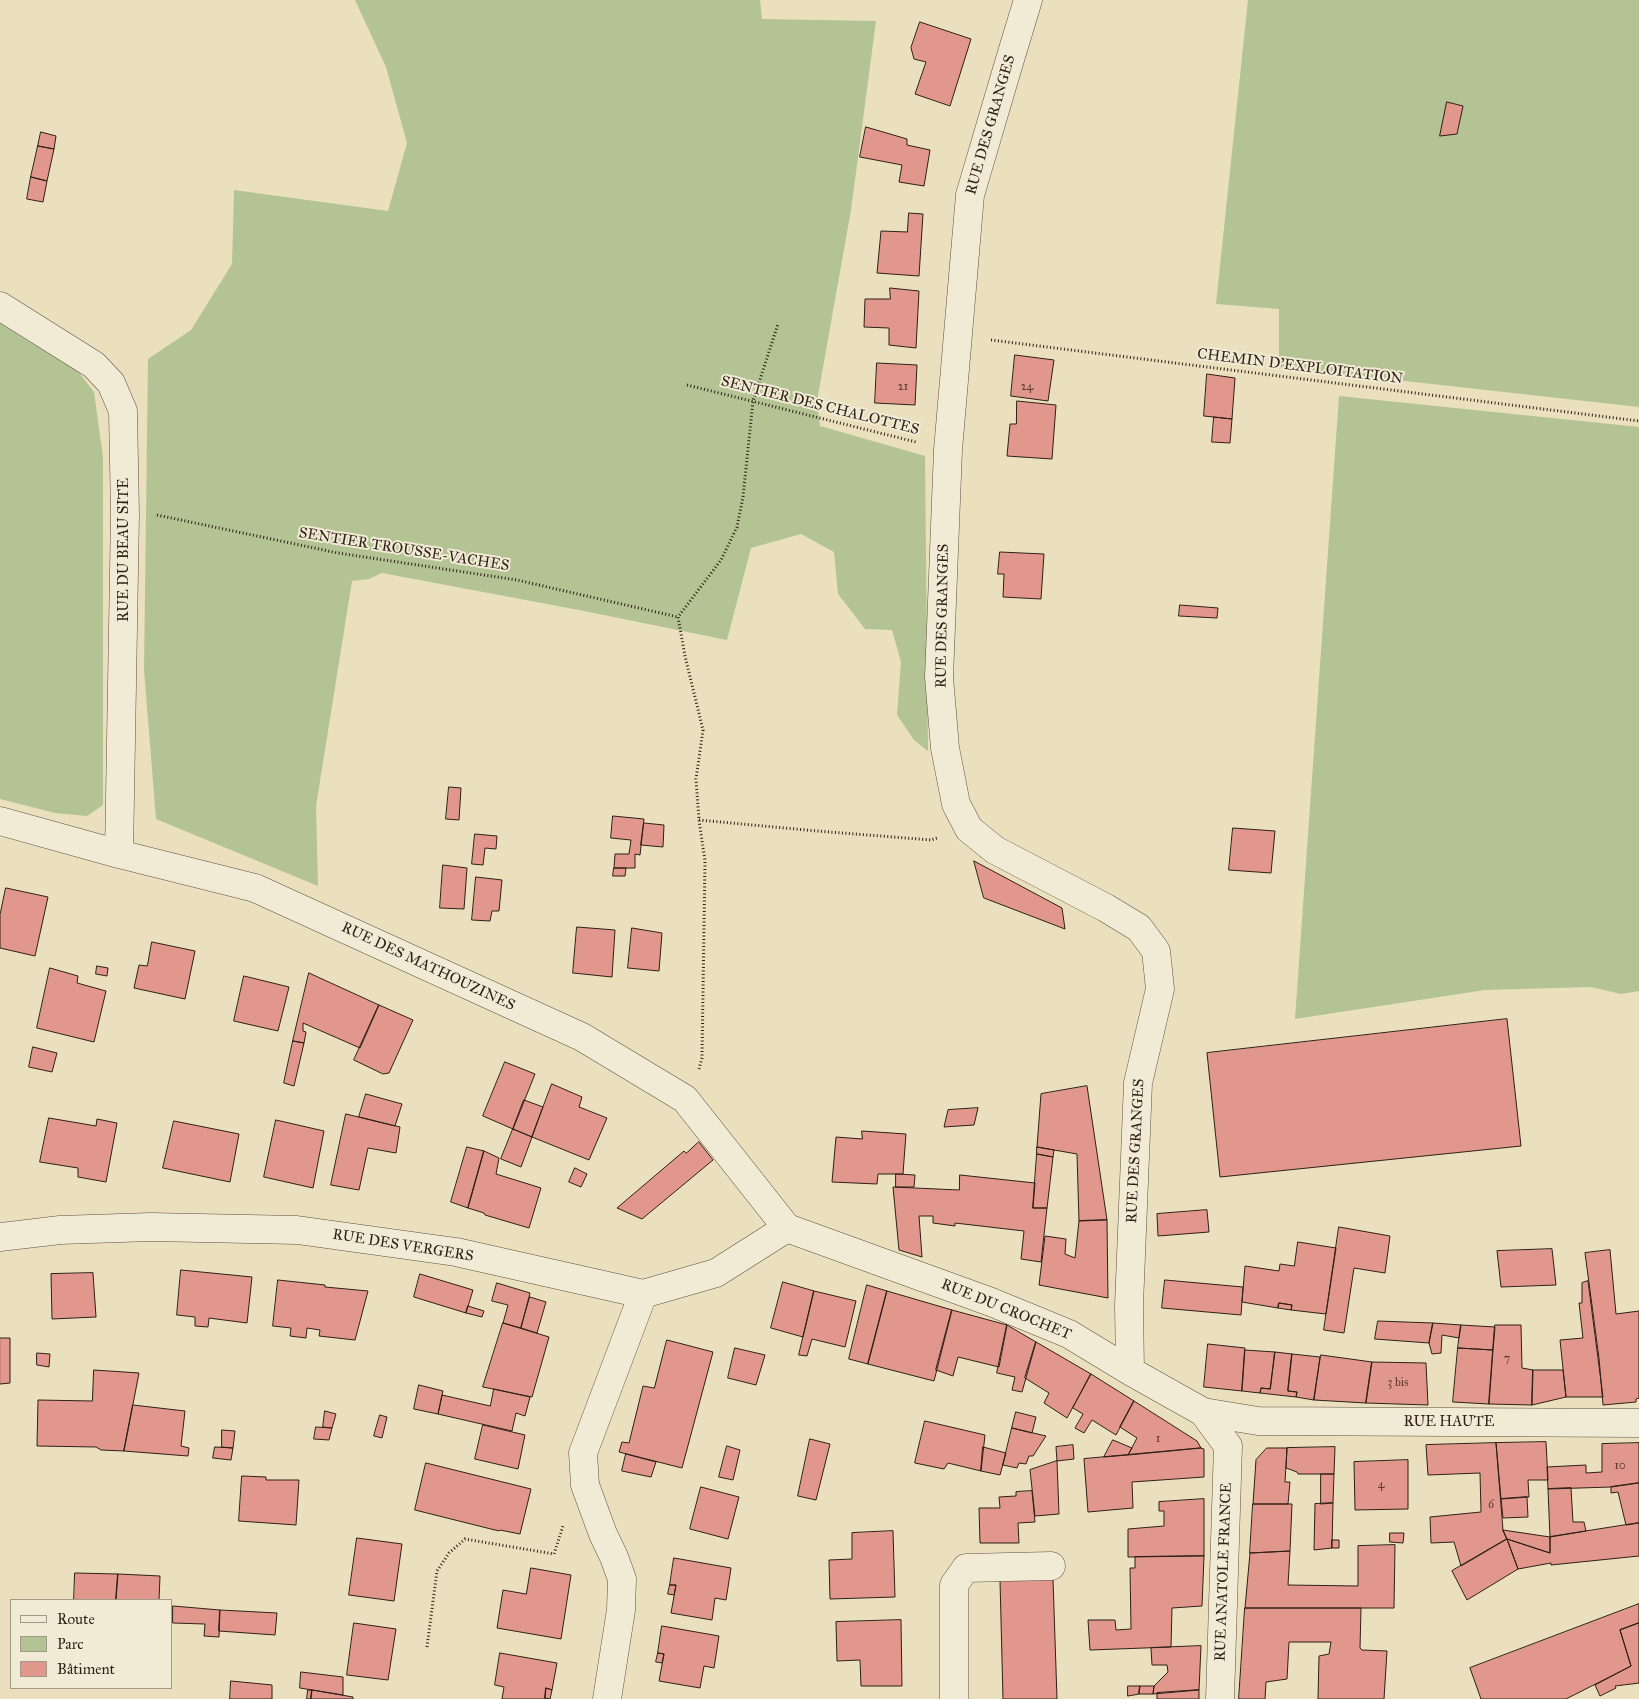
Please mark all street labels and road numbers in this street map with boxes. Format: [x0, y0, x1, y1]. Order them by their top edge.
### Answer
street label: RUE DES GRANGES [962, 53, 1020, 197]
street label: CHEMIN D'EXPLOITATION [1196, 345, 1404, 389]
street label: SENTIER DES CHALOTTES [719, 373, 921, 439]
street label: RUE DU BEAU SITE [115, 478, 133, 622]
street label: SENTIER TROUSSE-VACHES [297, 524, 511, 576]
street label: RUE DES GRANGES [933, 544, 953, 688]
street label: RUE DES MATHOUZINES [338, 919, 518, 1015]
street label: RUE DES GRANGES [1123, 1078, 1149, 1224]
street label: RUE DES VERGERS [331, 1226, 475, 1266]
street label: RUE DU CROCHET [938, 1276, 1074, 1344]
street label: RUE HAUTE [1403, 1413, 1495, 1431]
street label: RUE ANATOLE FRANCE [1212, 1482, 1236, 1662]

